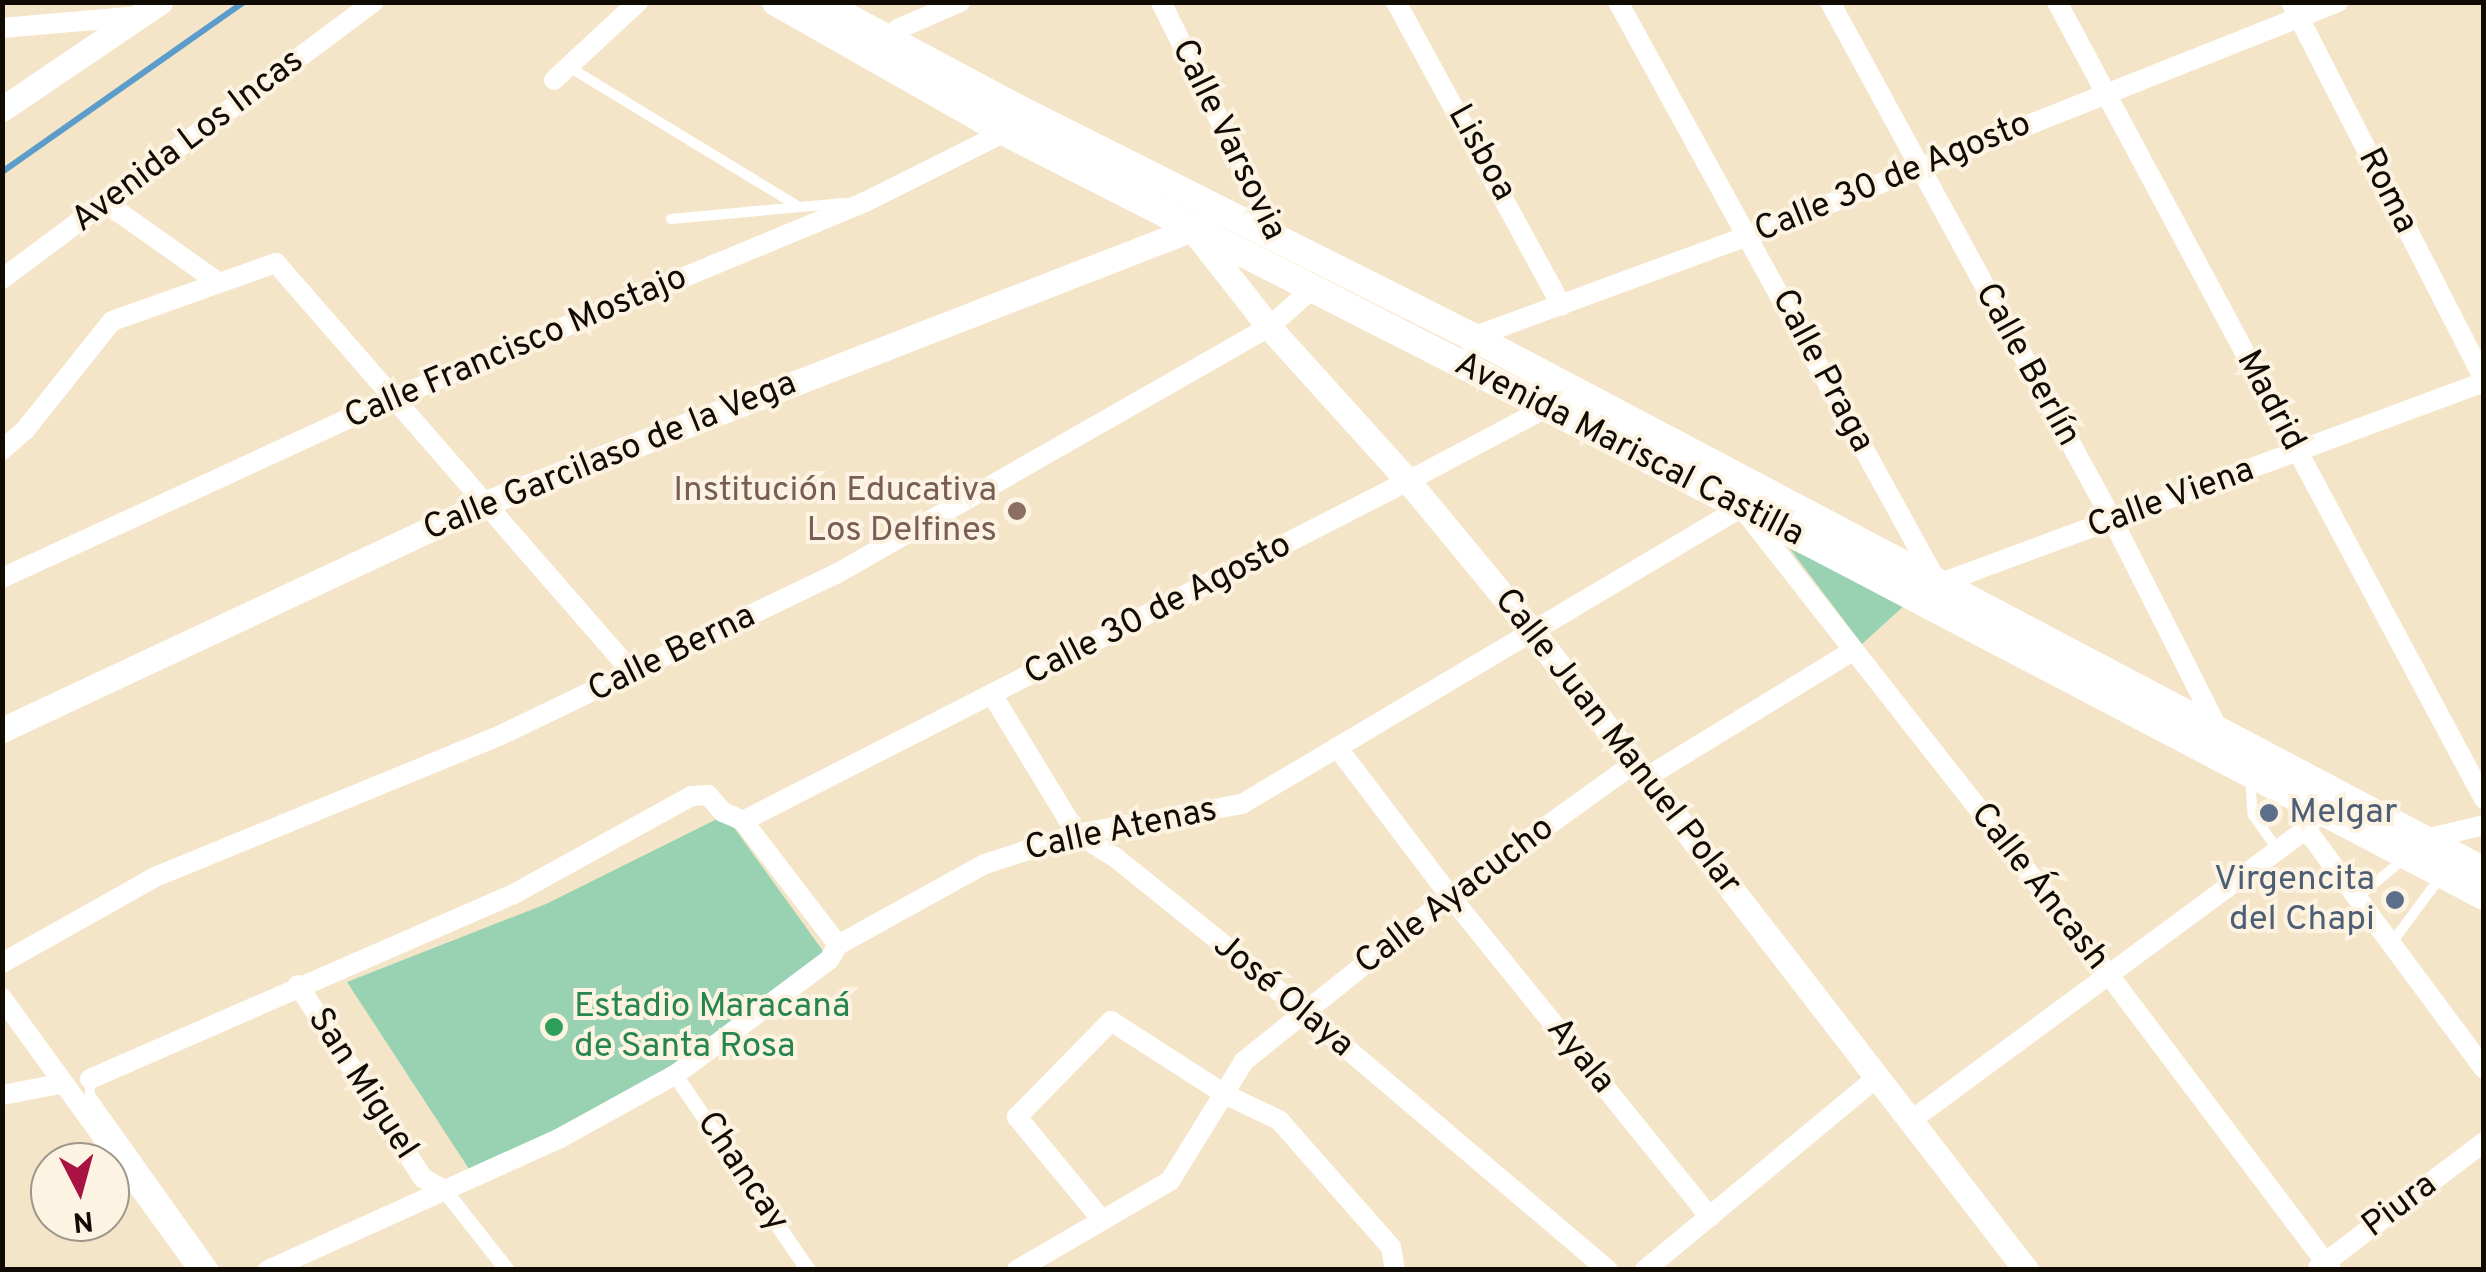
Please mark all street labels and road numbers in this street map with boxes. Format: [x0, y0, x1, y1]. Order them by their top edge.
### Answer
street label: Calle Varsovia [1161, 32, 1295, 248]
street label: Avenida Los Incas [64, 40, 312, 242]
street label: Lisboa [1438, 98, 1524, 208]
street label: Calle 30 de Agosto [1748, 103, 2038, 253]
street label: Roma [2348, 141, 2426, 241]
street label: Calle Francisco Mostajo [339, 257, 693, 439]
street label: Calle Berlín [1965, 276, 2089, 454]
street label: Calle Praga [1762, 282, 1882, 460]
street label: Avenida Mariscal Castilla [1447, 344, 1811, 556]
street label: Madrid [2226, 344, 2314, 458]
street label: Calle Garcilaso de la Vega [417, 363, 803, 551]
street label: Calle Viena [2081, 449, 2261, 549]
street label: Calle 30 de Agosto [1017, 524, 1299, 696]
street label: Calle Juan Manuel Polar [1484, 581, 1750, 903]
street label: Calle Berna [582, 596, 762, 712]
street label: Calle Atenas [1021, 789, 1221, 871]
street label: Calle Áncash [1960, 794, 2118, 980]
street label: Calle Ayacucho [1347, 807, 1563, 985]
street label: José Olaya [1204, 925, 1362, 1067]
street label: San Miguel [298, 1000, 426, 1168]
street label: Ayala [1537, 1009, 1623, 1103]
street label: Chancay [687, 1104, 797, 1240]
street label: Piura [2355, 1164, 2445, 1248]

